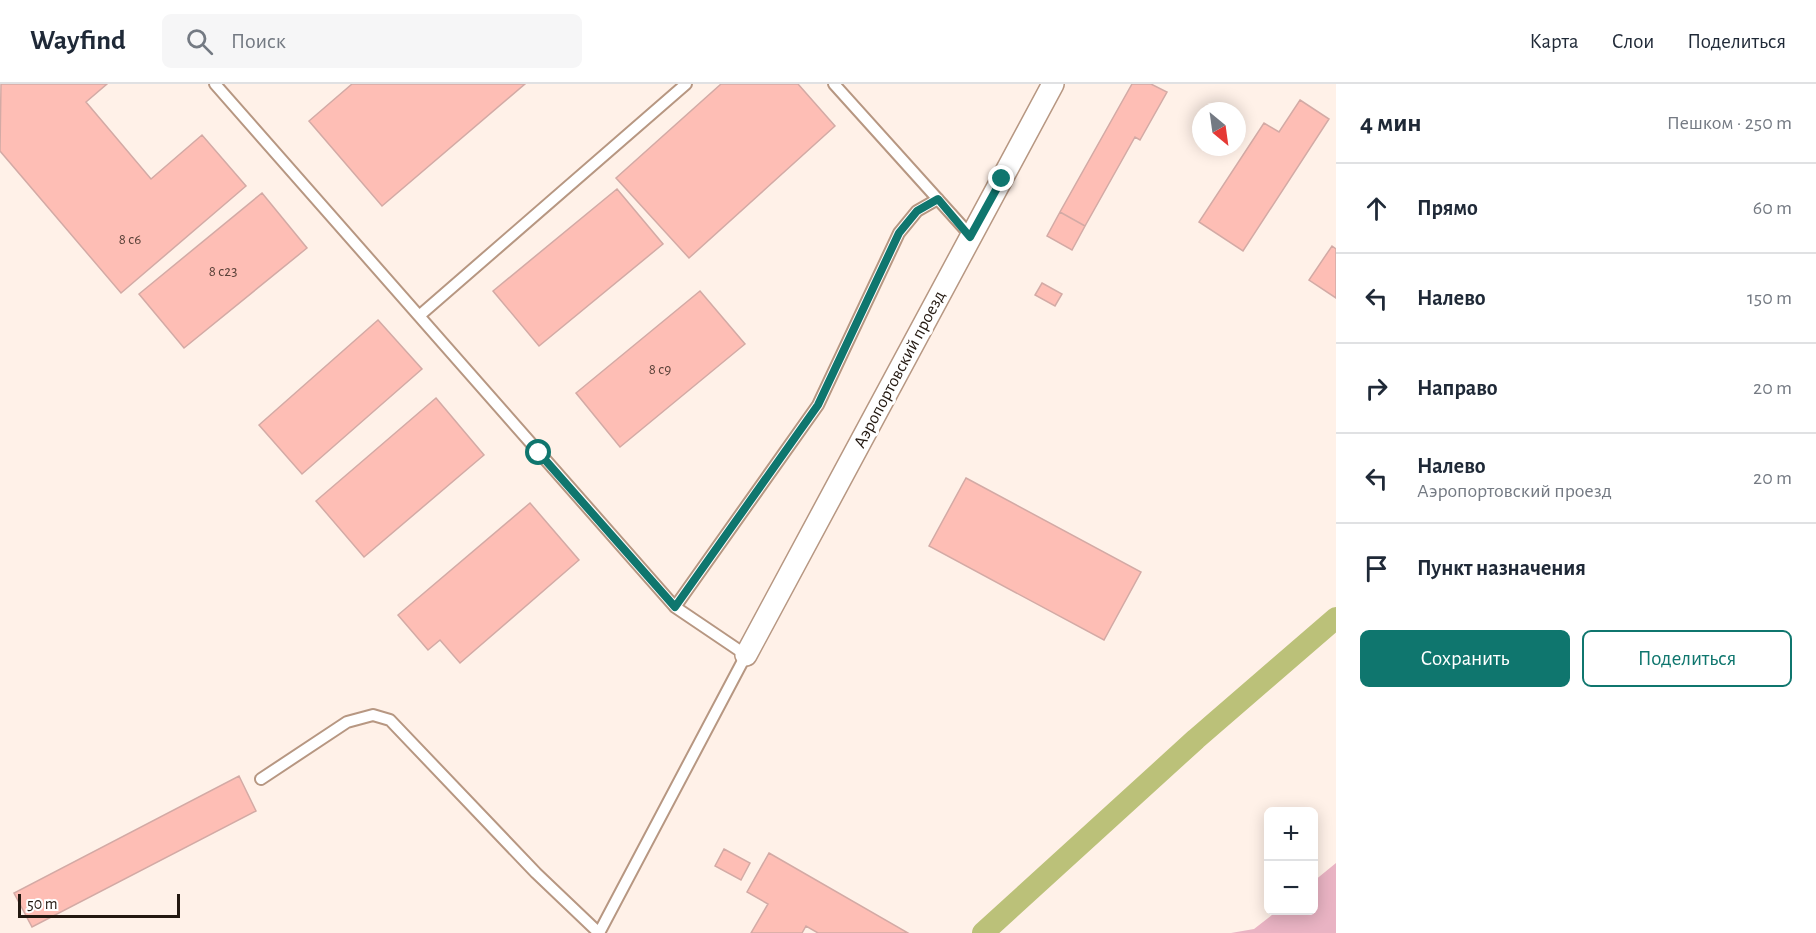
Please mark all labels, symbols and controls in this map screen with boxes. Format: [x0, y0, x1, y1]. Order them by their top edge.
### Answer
search box [162, 14, 582, 68]
icon: search [183, 25, 216, 58]
text: Wayfind [30, 27, 126, 55]
text: Поиск [231, 30, 286, 52]
text: Карта [1529, 31, 1579, 52]
text: Слои [1612, 31, 1654, 52]
text: Поделиться [1687, 31, 1786, 52]
north arrow [1192, 102, 1246, 156]
text: 4 мин [1360, 110, 1422, 136]
text: Пешком · 250 m [1667, 113, 1792, 133]
route end [988, 165, 1014, 191]
icon: ahead [1360, 192, 1393, 225]
text: Прямо [1417, 197, 1478, 219]
text: 60 m [1753, 198, 1792, 218]
house number: 8 с6 [119, 232, 141, 247]
house number: 8 с23 [209, 264, 237, 279]
icon: left [1360, 282, 1393, 315]
text: Налево [1417, 287, 1486, 309]
street label: Аэропортовский проезд [851, 288, 949, 451]
text: 150 m [1747, 288, 1792, 308]
house number: 8 с9 [649, 362, 671, 377]
icon: right [1360, 372, 1393, 405]
text: Направо [1417, 377, 1498, 399]
text: 20 m [1753, 378, 1792, 398]
route start [525, 439, 551, 465]
text: Налево [1417, 455, 1486, 477]
icon: left [1360, 462, 1393, 495]
text: 20 m [1753, 468, 1792, 488]
text: Аэропортовский проезд [1417, 481, 1612, 501]
icon: arrive [1360, 552, 1393, 585]
text: Пункт назначения [1417, 557, 1586, 579]
button: Сохранить [1360, 630, 1570, 687]
button: Поделиться [1582, 630, 1792, 687]
map controls [1264, 807, 1318, 915]
button: + [1264, 807, 1318, 861]
button: − [1264, 861, 1318, 915]
scale bar [18, 891, 180, 918]
text: 50 m [27, 896, 58, 912]

